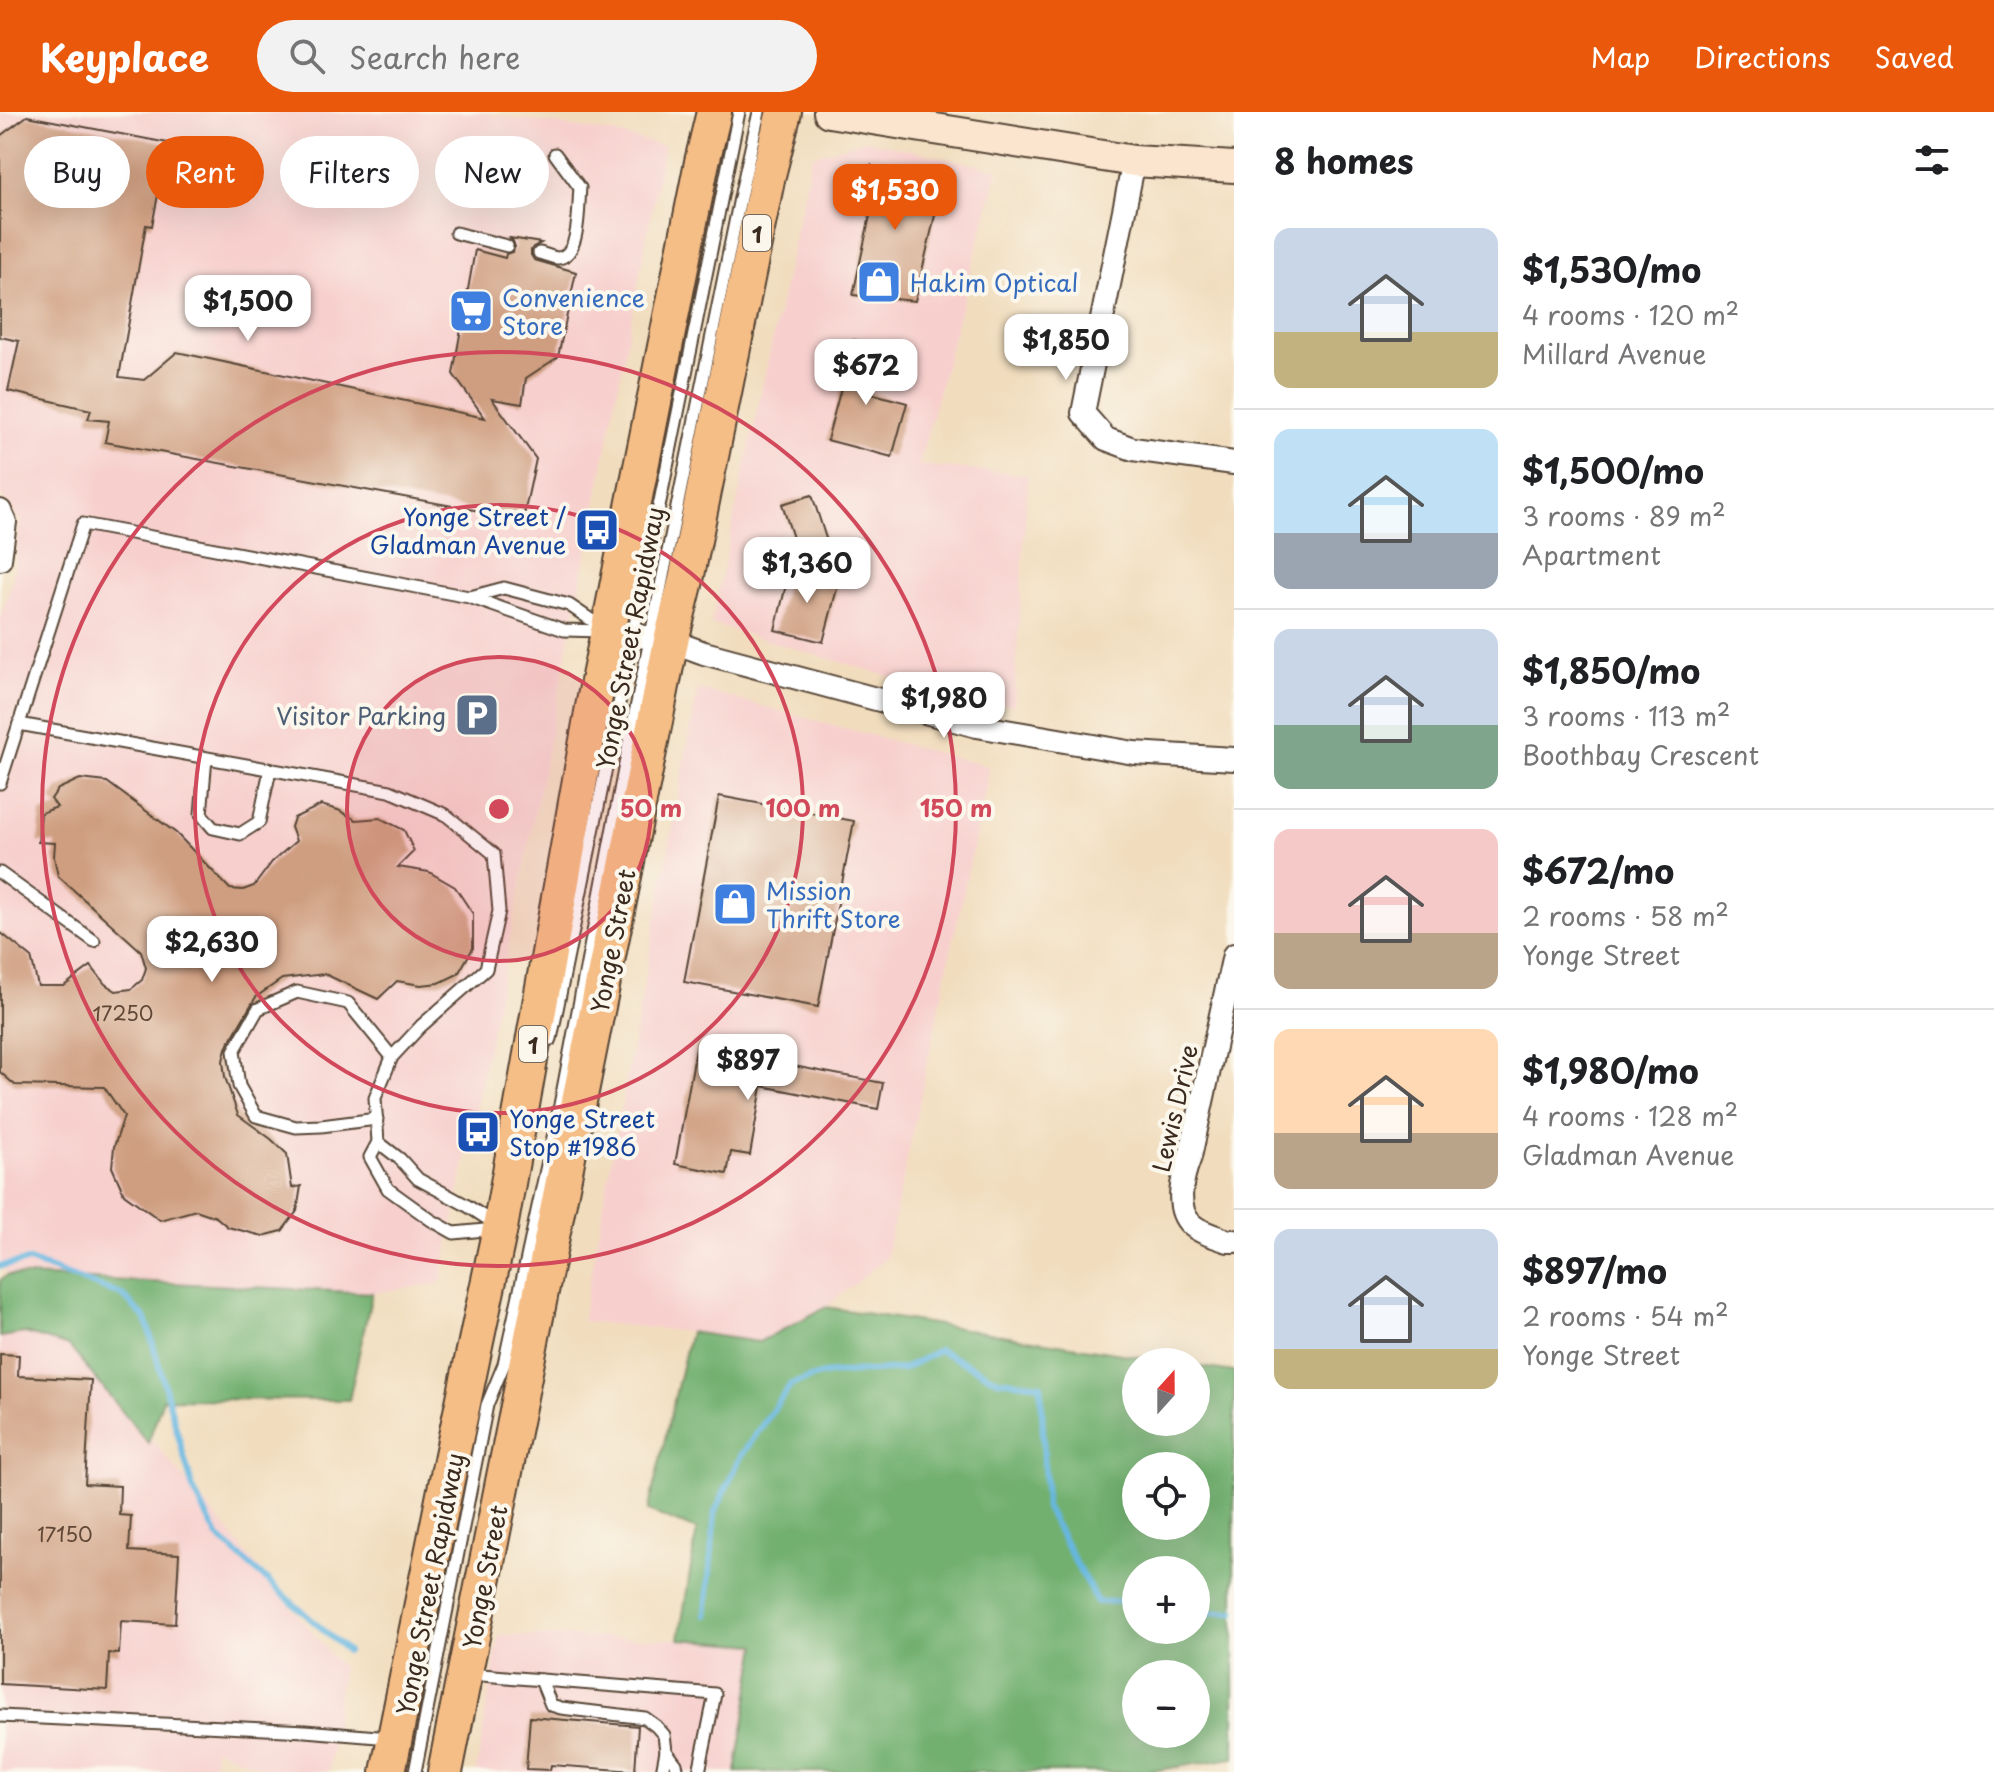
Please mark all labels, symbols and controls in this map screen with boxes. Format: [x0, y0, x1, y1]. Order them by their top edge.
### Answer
search box [257, 20, 817, 92]
text: Keyplace [40, 28, 209, 85]
icon: search [285, 34, 329, 78]
text: Search here [349, 34, 521, 79]
text: Map [1591, 35, 1650, 78]
text: Directions [1694, 35, 1831, 78]
text: Saved [1875, 35, 1954, 78]
text: 8 homes [1274, 134, 1414, 186]
chip: Buy [24, 136, 130, 208]
chip: Rent [146, 136, 264, 208]
chip: Filters [280, 136, 419, 208]
chip: New [435, 136, 549, 208]
icon: filters [1910, 138, 1954, 182]
pin: $1,530 [830, 164, 960, 232]
text: $1,530 [851, 170, 939, 209]
road number: 1 [743, 215, 771, 251]
text: $1,530/mo [1522, 243, 1701, 295]
shop icon: Hakim Optical [855, 258, 903, 306]
icon: home [1338, 260, 1434, 356]
place label: Hakim Optical [910, 264, 1078, 300]
pin: $1,500 [183, 275, 313, 343]
place label: Convenience Store [502, 279, 645, 343]
text: $1,500 [203, 281, 293, 320]
supermarket icon: Convenience Store [447, 287, 495, 335]
text: 4 rooms · 120 m² [1522, 295, 1739, 334]
pin: $1,850 [1001, 314, 1131, 382]
text: $1,850 [1022, 320, 1110, 359]
text: Millard Avenue [1522, 334, 1706, 373]
pin: $672 [819, 339, 913, 407]
text: $672 [832, 345, 900, 384]
text: $1,500/mo [1522, 444, 1704, 496]
icon: home [1338, 461, 1434, 557]
text: 3 rooms · 89 m² [1522, 496, 1726, 535]
place label: Yonge Street / Gladman Avenue [370, 498, 566, 562]
street label: Yonge Street Rapidway [586, 504, 672, 772]
bus stop icon: Yonge Street / Gladman Avenue [573, 506, 621, 554]
text: Apartment [1522, 535, 1661, 574]
pin: $1,360 [742, 537, 872, 605]
text: $1,360 [762, 543, 852, 582]
text: $1,850/mo [1522, 644, 1700, 696]
icon: home [1338, 661, 1434, 757]
pin: $1,980 [879, 672, 1009, 740]
text: $1,980 [901, 678, 987, 717]
parking icon: Visitor Parking [453, 691, 501, 739]
text: 3 rooms · 113 m² [1522, 696, 1730, 735]
place label: Visitor Parking [276, 697, 446, 733]
text: Boothbay Crescent [1522, 735, 1759, 774]
text: 50 m [620, 789, 682, 825]
text: 100 m [766, 789, 840, 825]
text: 150 m [920, 789, 992, 825]
centre of rings [485, 795, 513, 823]
text: $672/mo [1522, 844, 1674, 896]
icon: home [1338, 861, 1434, 957]
street label: Yonge Street [580, 866, 644, 1016]
place label: Mission Thrift Store [766, 872, 901, 936]
shop icon: Mission Thrift Store [711, 880, 759, 928]
text: 2 rooms · 58 m² [1522, 896, 1729, 935]
pin: $2,630 [147, 916, 277, 984]
text: $2,630 [165, 922, 259, 961]
text: Yonge Street [1522, 935, 1680, 974]
house number: 17250 [93, 998, 153, 1028]
road number: 1 [519, 1026, 547, 1062]
pin: $897 [701, 1034, 795, 1102]
text: $897 [716, 1040, 780, 1079]
street label: Lewis Drive [1142, 1041, 1206, 1175]
text: $1,980/mo [1522, 1044, 1699, 1096]
icon: home [1338, 1061, 1434, 1157]
text: 4 rooms · 128 m² [1522, 1096, 1738, 1135]
place label: Yonge Street Stop #1986 [509, 1100, 655, 1164]
bus stop icon: Yonge Street Stop #1986 [454, 1108, 502, 1156]
text: Gladman Avenue [1522, 1135, 1735, 1174]
text: $897/mo [1522, 1244, 1667, 1296]
icon: home [1338, 1261, 1434, 1357]
text: 2 rooms · 54 m² [1522, 1296, 1729, 1335]
text: Yonge Street [1522, 1335, 1680, 1374]
north arrow [1122, 1348, 1210, 1436]
map controls [1122, 1348, 1210, 1748]
street label: Yonge Street Rapidway [386, 1450, 472, 1718]
button: locate [1122, 1452, 1210, 1540]
street label: Yonge Street [452, 1502, 516, 1652]
house number: 17150 [37, 1519, 93, 1549]
button: + [1122, 1556, 1210, 1644]
button: − [1122, 1660, 1210, 1748]

